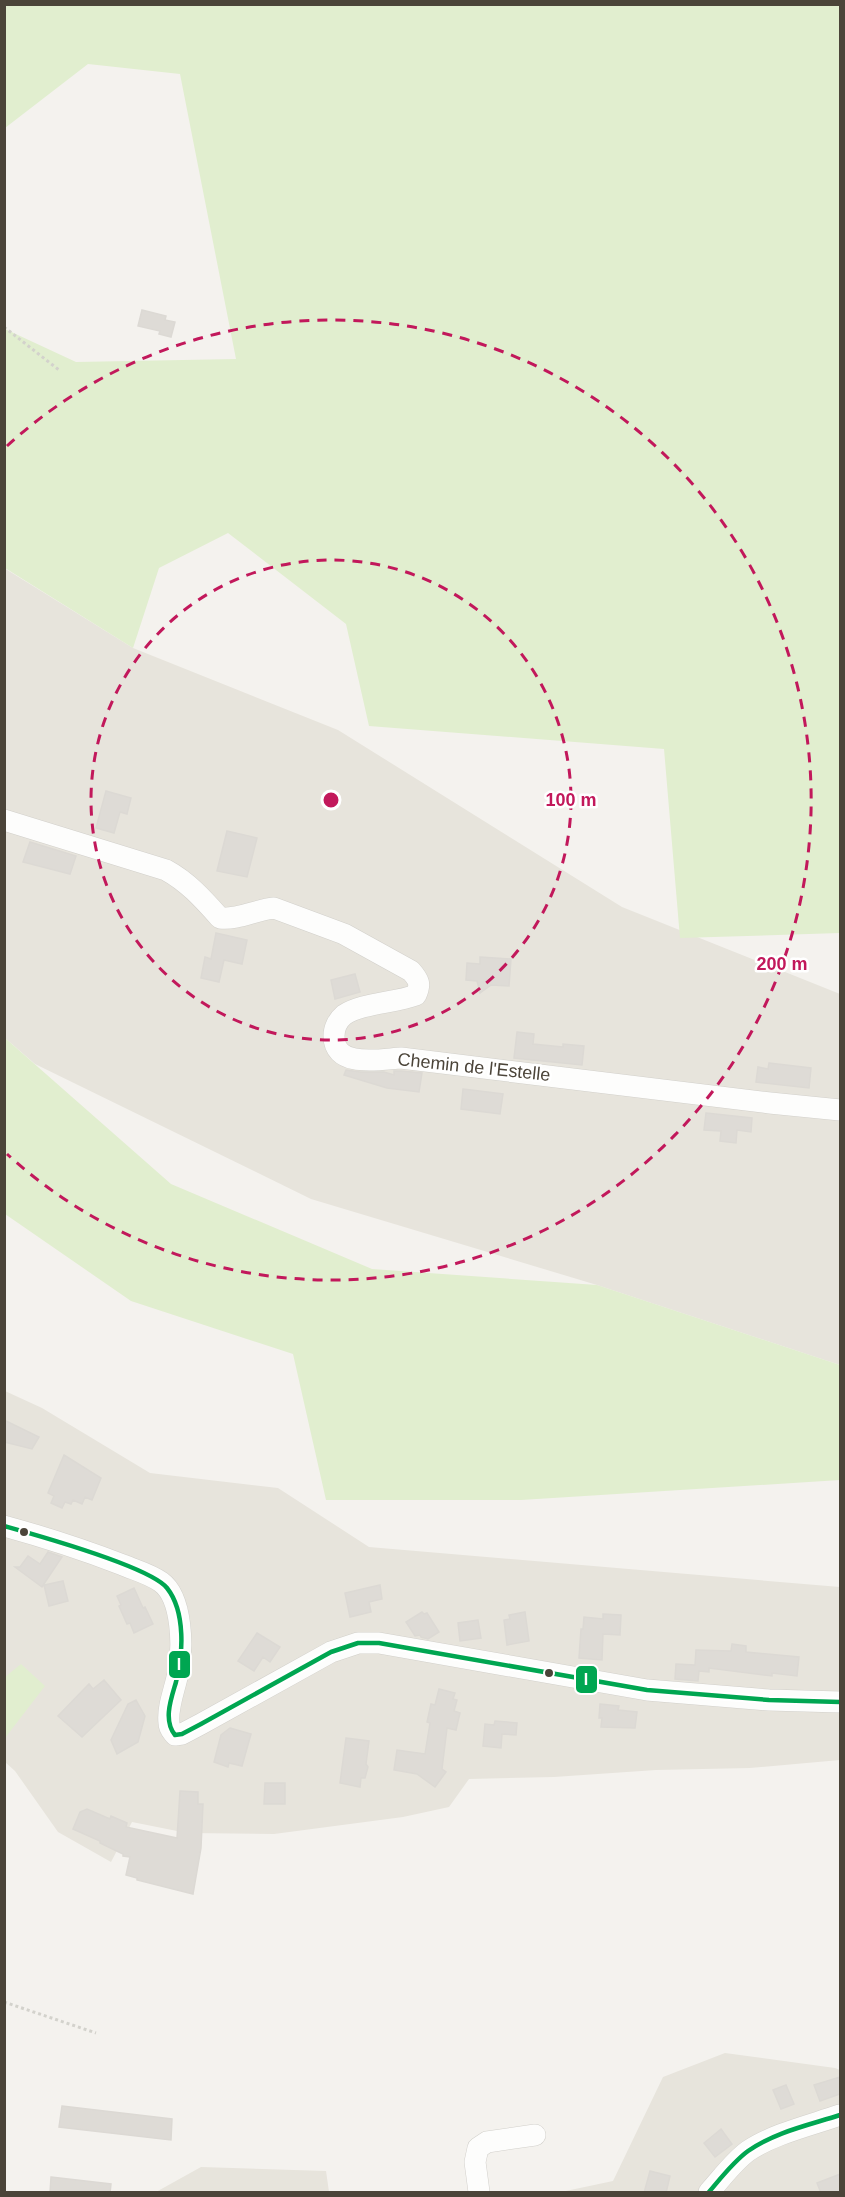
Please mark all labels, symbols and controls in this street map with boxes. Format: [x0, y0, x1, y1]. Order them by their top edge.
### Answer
centre of rings [321, 790, 341, 810]
text: 100 m [545, 790, 597, 810]
text: 200 m [756, 954, 808, 974]
street label: Chemin de l'Estelle [397, 1049, 551, 1085]
unlabelled marker [18, 1526, 30, 1538]
line badge: I [168, 1650, 191, 1679]
text: I [177, 1656, 181, 1673]
line badge: I [575, 1665, 598, 1694]
unlabelled marker [543, 1667, 555, 1679]
text: I [584, 1671, 588, 1688]

